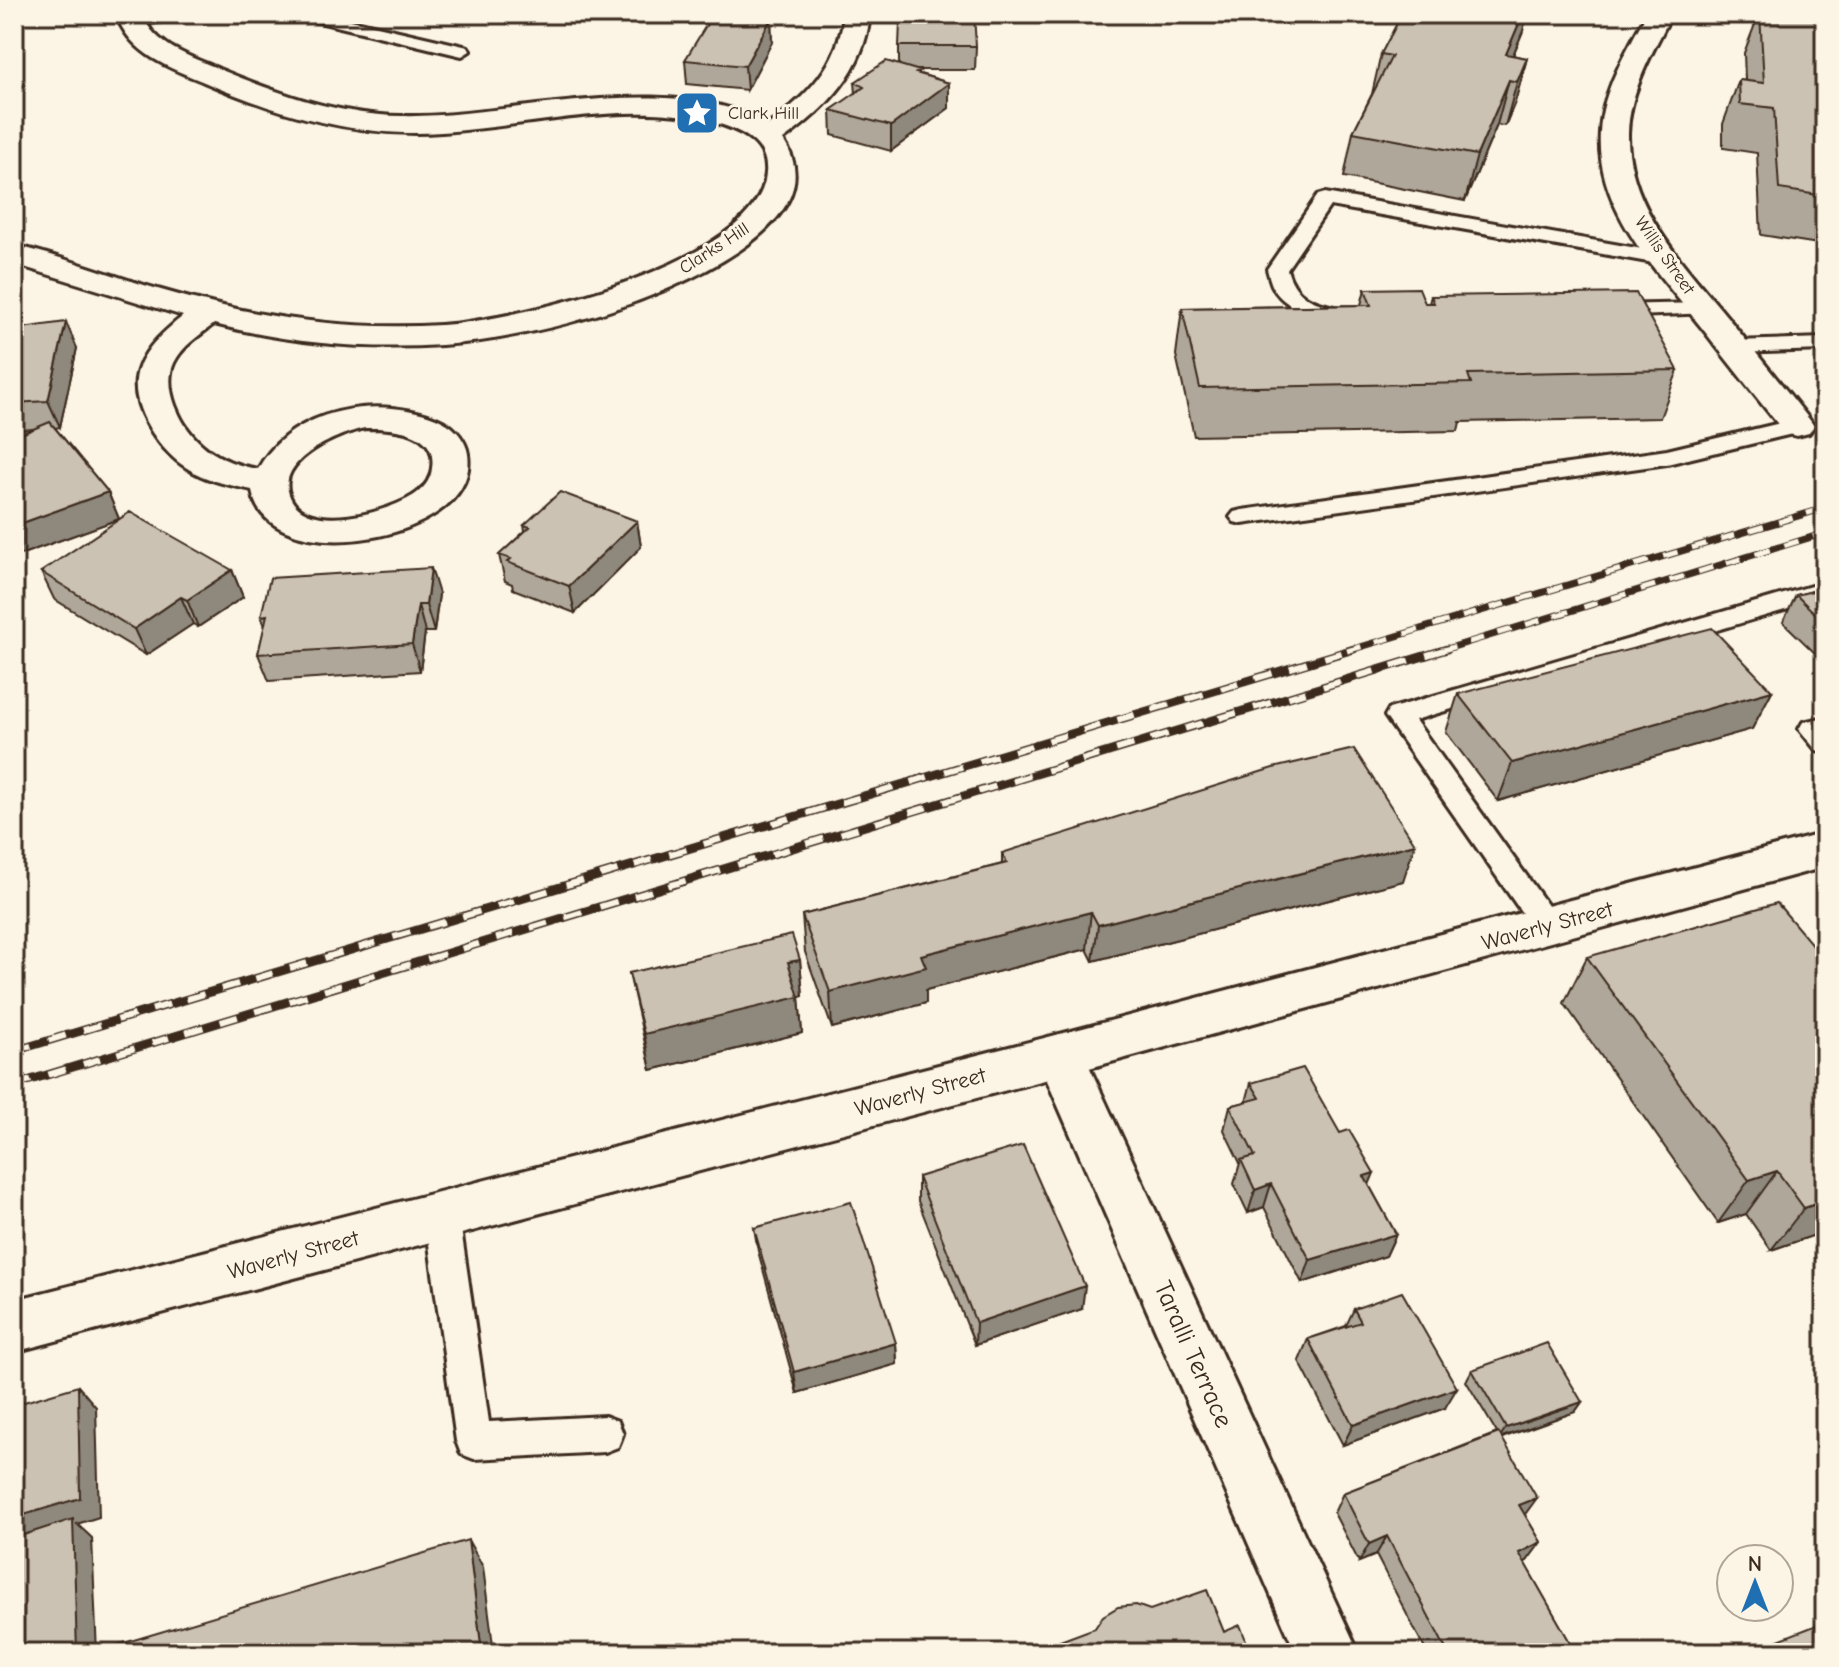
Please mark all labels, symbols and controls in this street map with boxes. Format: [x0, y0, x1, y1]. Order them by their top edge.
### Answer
place icon: Clark Hill [673, 89, 721, 137]
place label: Clark Hill [728, 103, 799, 124]
street label: Willis Street [1630, 212, 1700, 299]
street label: Clarks Hill [676, 218, 753, 279]
street label: Waverly Street [1479, 896, 1616, 956]
street label: Waverly Street [852, 1062, 989, 1122]
street label: Waverly Street [225, 1225, 362, 1285]
street label: Taralli Terrace [1147, 1276, 1239, 1432]
north arrow [1715, 1543, 1795, 1623]
text: N [1748, 1551, 1762, 1577]

